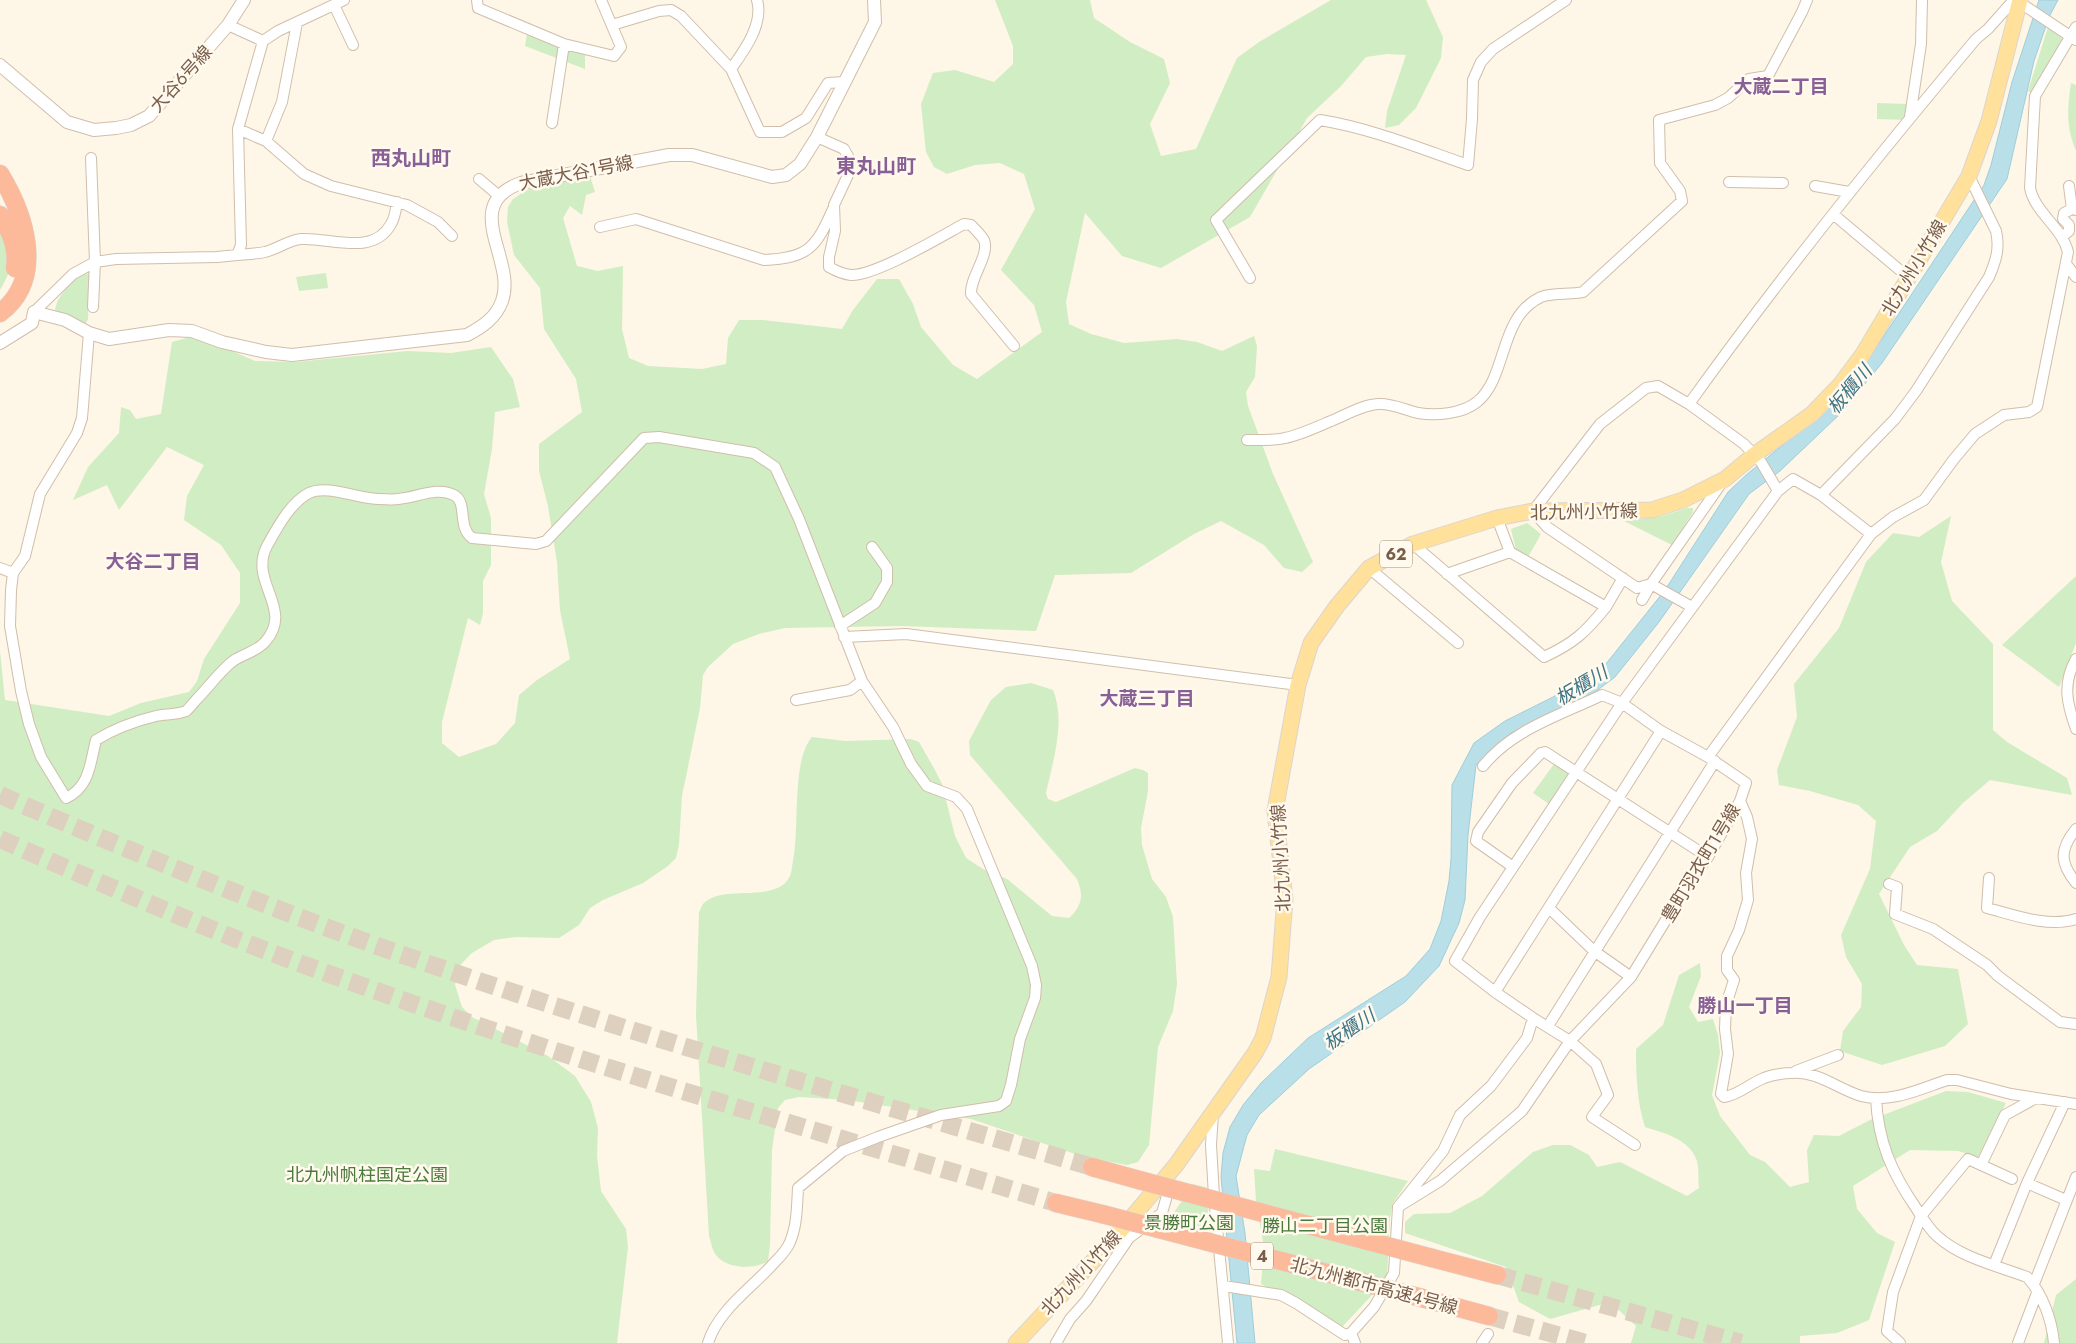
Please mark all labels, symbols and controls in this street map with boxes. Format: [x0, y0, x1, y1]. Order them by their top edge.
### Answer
street label: 大谷6号線 [144, 40, 218, 118]
district label: 大蔵二丁目 [1733, 73, 1829, 100]
district label: 西丸山町 [371, 144, 451, 173]
street label: 大蔵大谷1号線 [517, 149, 635, 197]
district label: 東丸山町 [836, 152, 916, 181]
street label: 北九州小竹線 [1875, 215, 1953, 321]
water label: 板櫃川 [1821, 357, 1879, 420]
street label: 北九州小竹線 [1530, 498, 1638, 526]
road number: 62 [1380, 540, 1412, 568]
district label: 大谷二丁目 [105, 548, 201, 575]
water label: 板櫃川 [1550, 658, 1614, 712]
district label: 大蔵三丁目 [1099, 685, 1195, 712]
street label: 豊町羽衣町1号線 [1655, 799, 1747, 927]
street label: 北九州小竹線 [1265, 803, 1297, 913]
district label: 勝山一丁目 [1697, 992, 1793, 1019]
water label: 板櫃川 [1318, 1001, 1382, 1057]
park label: 北九州帆柱国定公園 [286, 1162, 448, 1188]
park label: 景勝町公園 [1144, 1210, 1234, 1236]
park label: 勝山二丁目公園 [1262, 1213, 1388, 1239]
street label: 北九州小竹線 [1035, 1225, 1127, 1321]
road number: 4 [1251, 1242, 1273, 1270]
street label: 北九州都市高速４号線 [1287, 1251, 1461, 1321]

